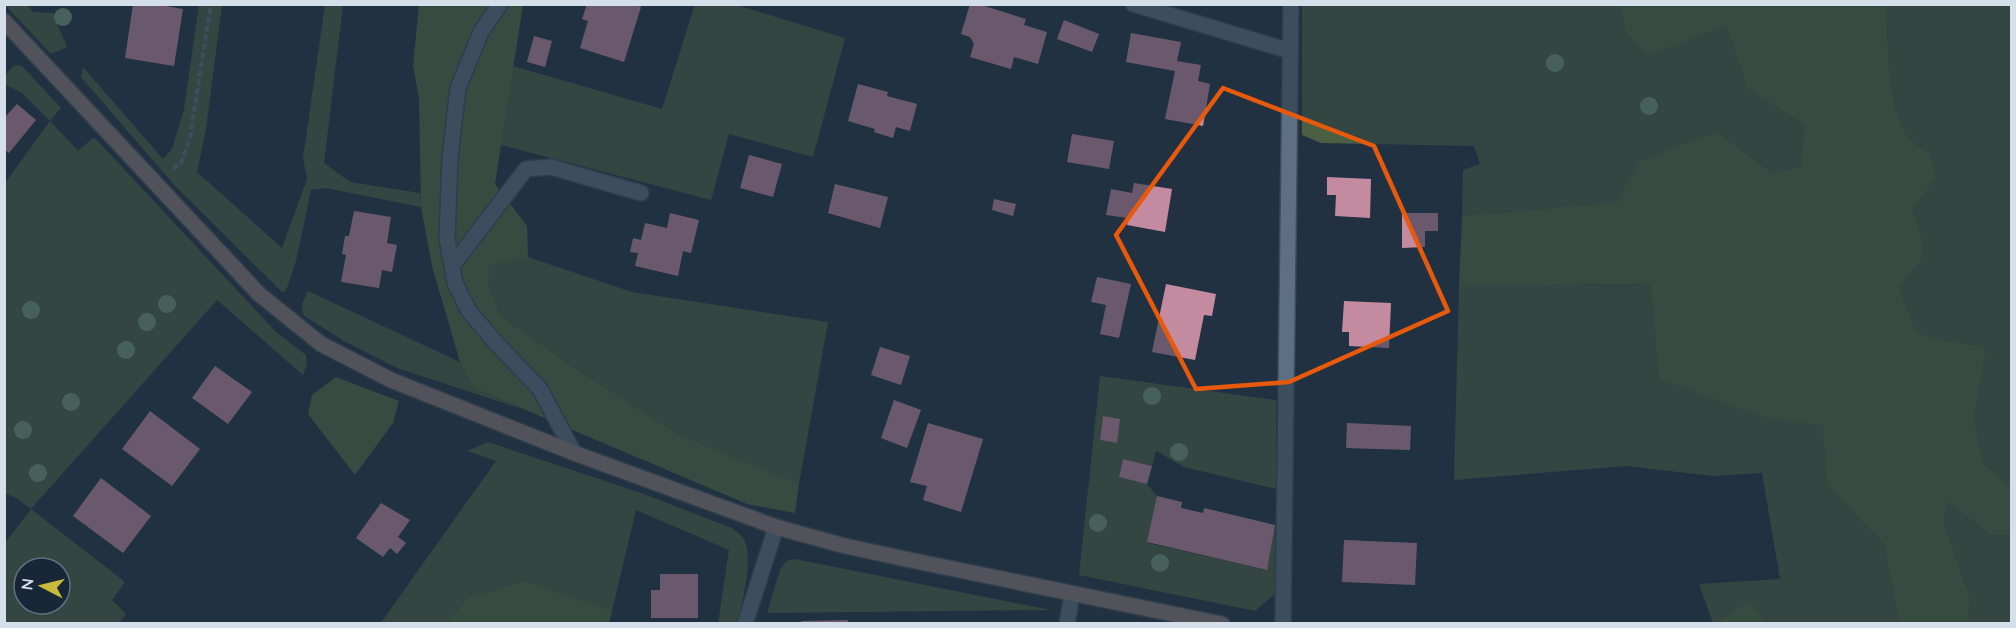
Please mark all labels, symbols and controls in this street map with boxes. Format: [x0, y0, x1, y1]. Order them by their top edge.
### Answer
north arrow [12, 556, 72, 616]
text: N [16, 577, 38, 591]

